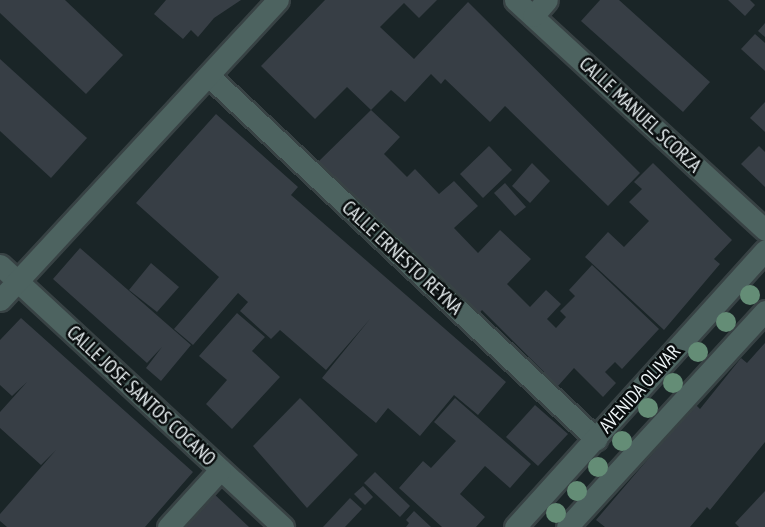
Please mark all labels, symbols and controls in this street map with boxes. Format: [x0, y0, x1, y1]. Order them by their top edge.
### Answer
street label: CALLE MANUEL SCORZA [574, 52, 706, 178]
street label: CALLE ERNESTO REYNA [337, 196, 467, 320]
street label: CALLE JOSE SANTOS COCANO [62, 321, 220, 471]
street label: AVENIDA OLIVAR [594, 340, 686, 438]

